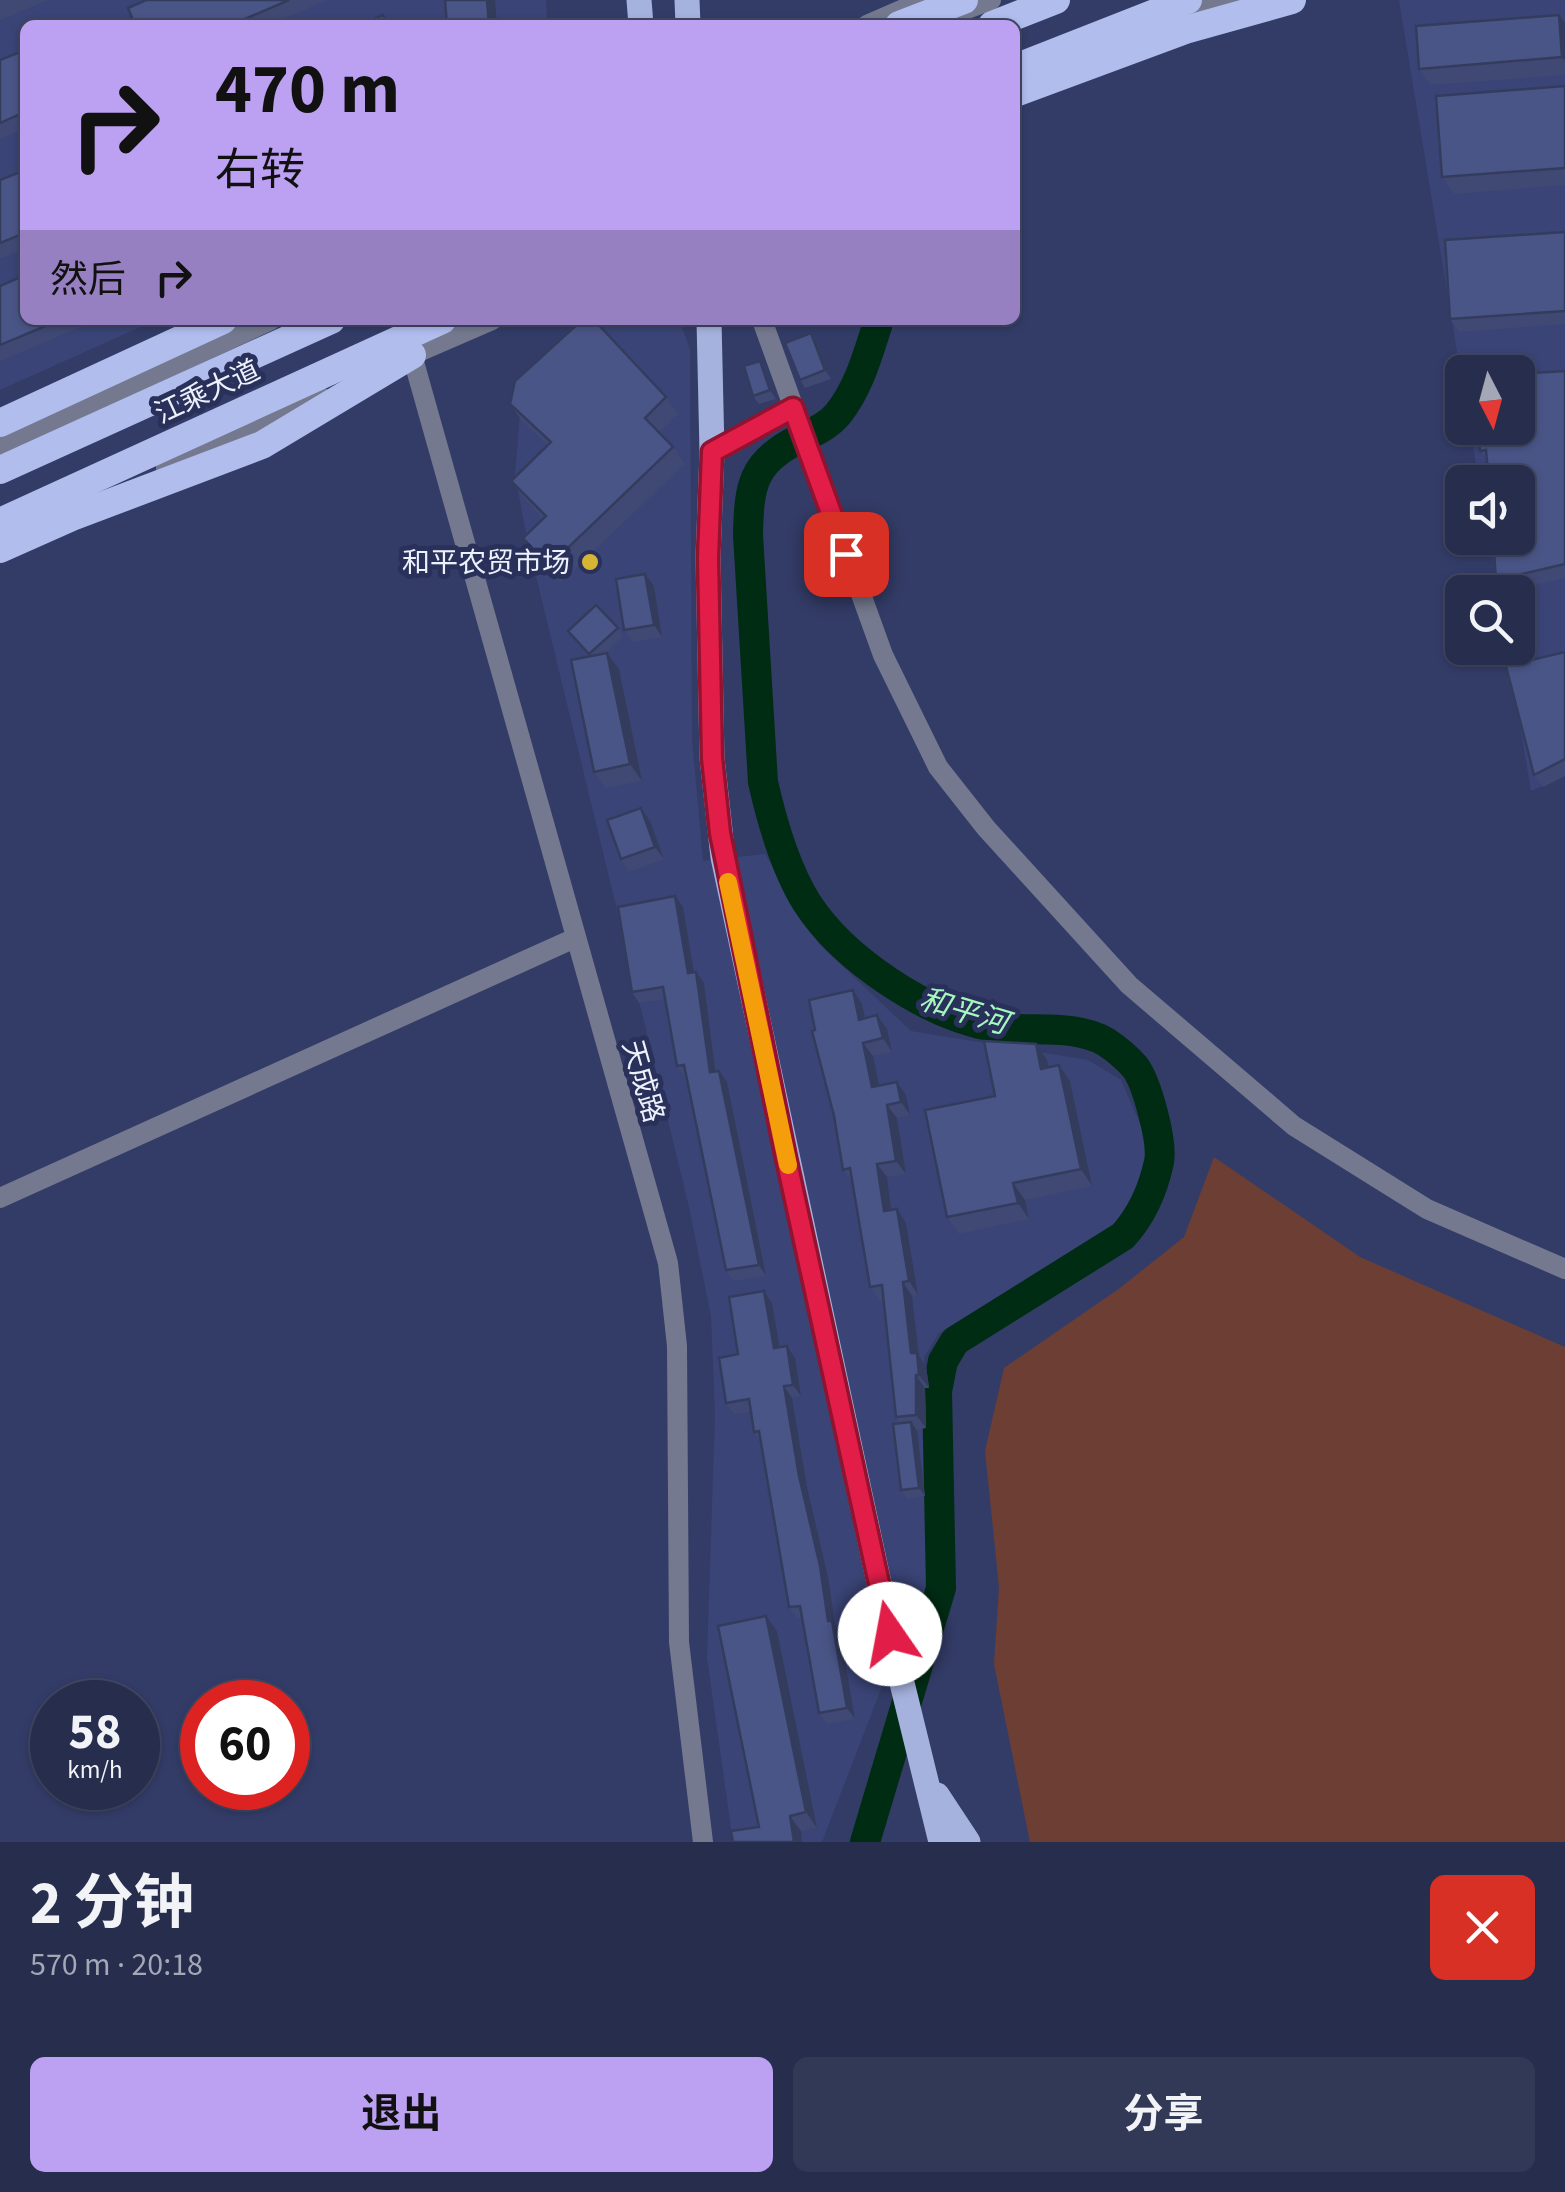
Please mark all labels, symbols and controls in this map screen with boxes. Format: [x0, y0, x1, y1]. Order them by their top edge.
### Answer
text: 470 m [215, 40, 400, 140]
icon: right [50, 60, 180, 190]
text: 右转 [215, 139, 305, 203]
icon: right [146, 250, 201, 305]
text: 然后 [50, 253, 126, 307]
street label: 江乘大道 [148, 350, 267, 434]
north arrow [1445, 355, 1535, 445]
map controls [1445, 355, 1535, 665]
button: sound [1445, 465, 1535, 555]
pin [804, 512, 889, 597]
icon: arrive [819, 527, 874, 582]
place label: 和平农贸市场 [402, 543, 570, 583]
marker: 和平农贸市场 [579, 551, 601, 573]
button: search [1445, 575, 1535, 665]
water label: 和平河 [915, 978, 1018, 1047]
street label: 天成路 [612, 1035, 674, 1127]
position arrow [838, 1582, 942, 1686]
speed limit sign: 60 [180, 1680, 310, 1810]
text: 58 [69, 1697, 121, 1768]
text: km/h [67, 1752, 123, 1788]
text: 2 分钟 [30, 1862, 194, 1947]
button: close [1430, 1875, 1535, 1980]
text: 570 m · 20:18 [30, 1942, 203, 1988]
button: 退出 [30, 2057, 773, 2172]
button: 分享 [793, 2057, 1535, 2172]

